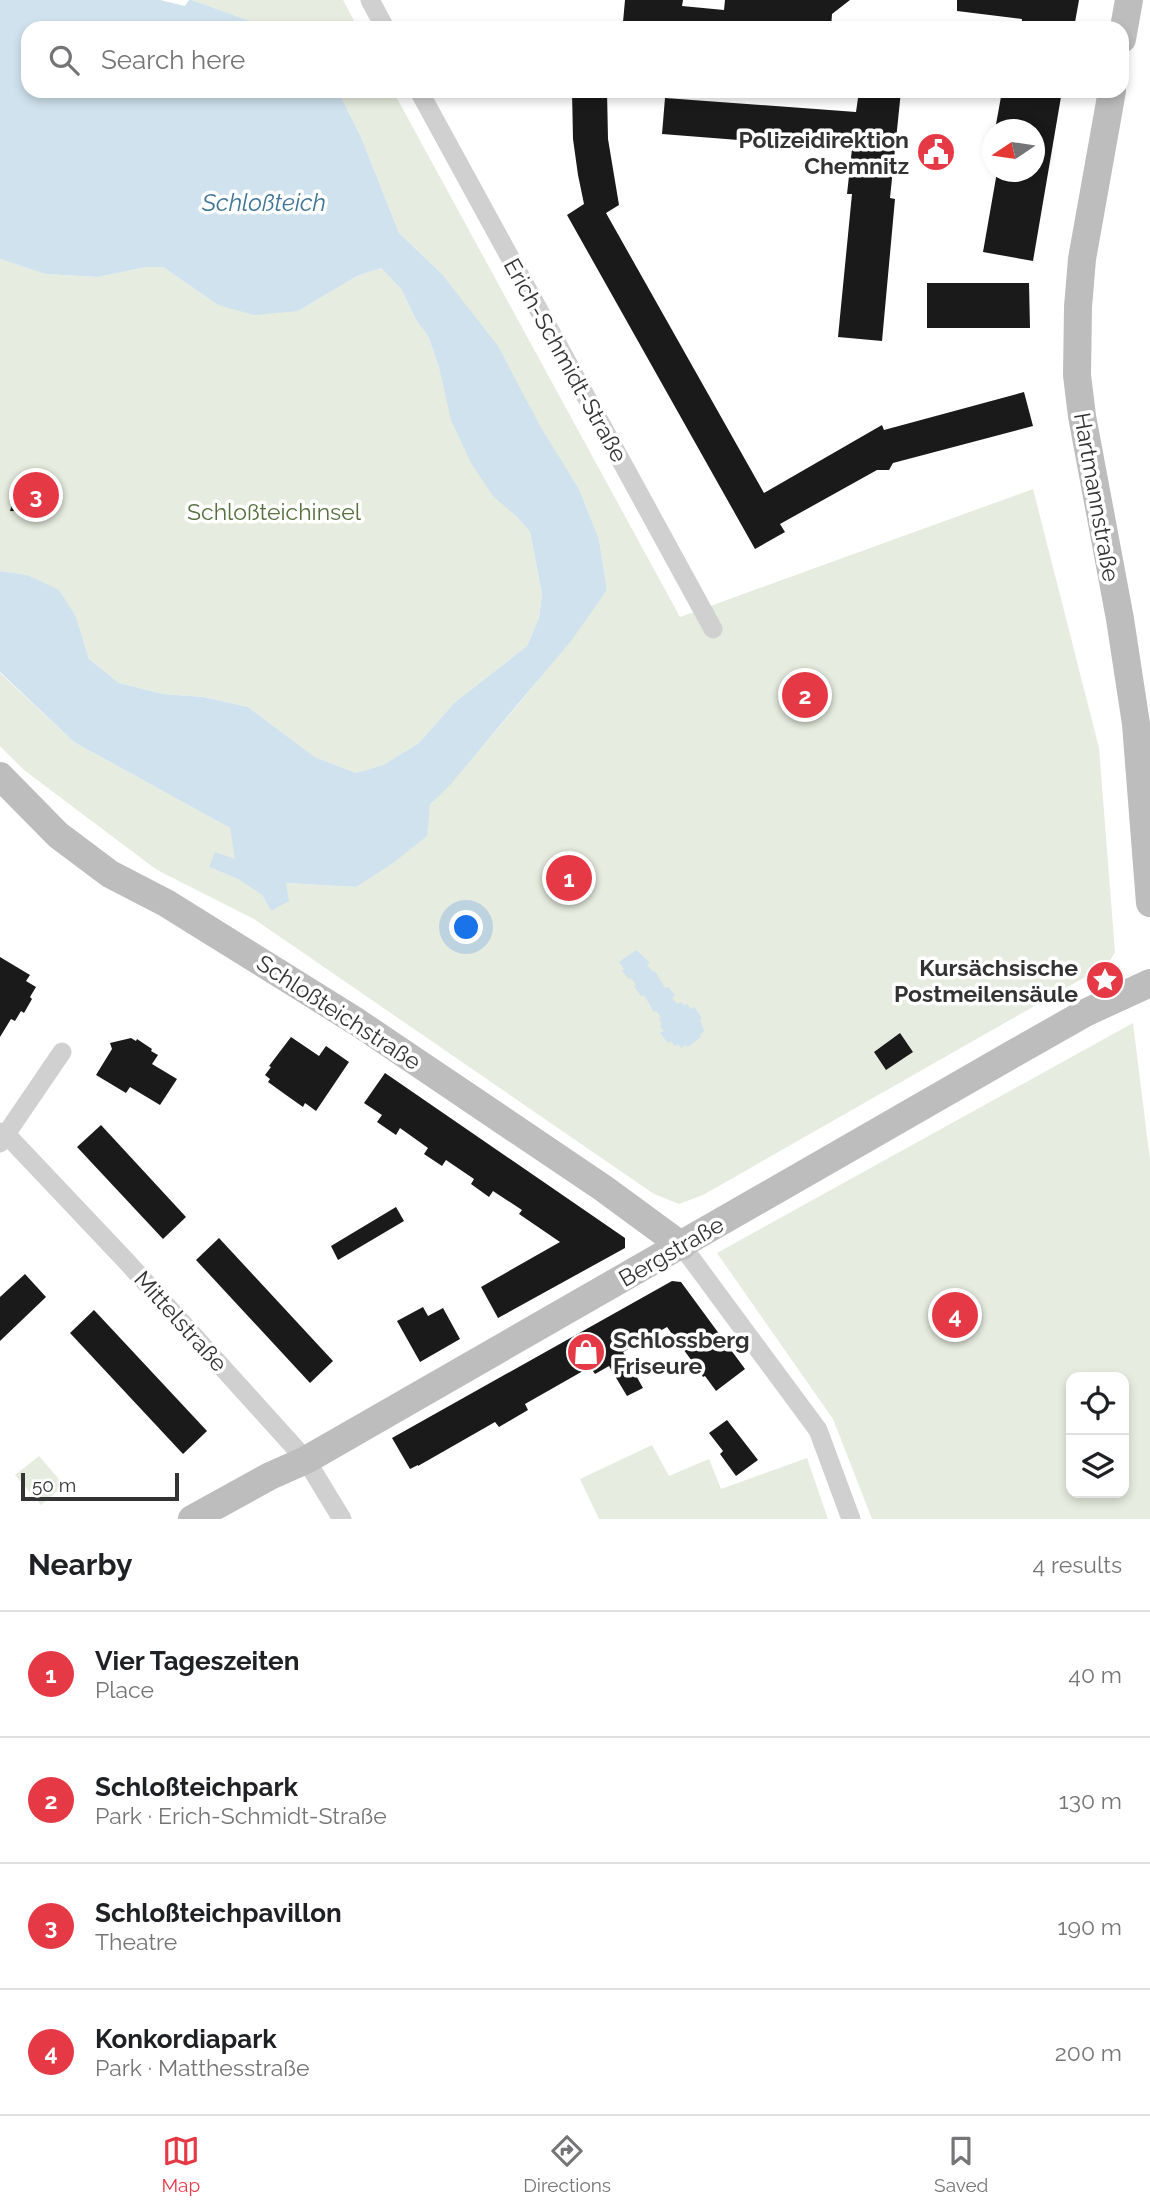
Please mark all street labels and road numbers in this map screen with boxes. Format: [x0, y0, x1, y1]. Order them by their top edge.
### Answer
street label: Erich-Schmidt-Straße [499, 253, 633, 467]
street label: Hartmannstraße [1069, 410, 1125, 584]
street label: Schloßteichstraße [252, 949, 426, 1075]
street label: Bergstraße [614, 1210, 728, 1292]
street label: Mittelstraße [129, 1265, 233, 1377]

